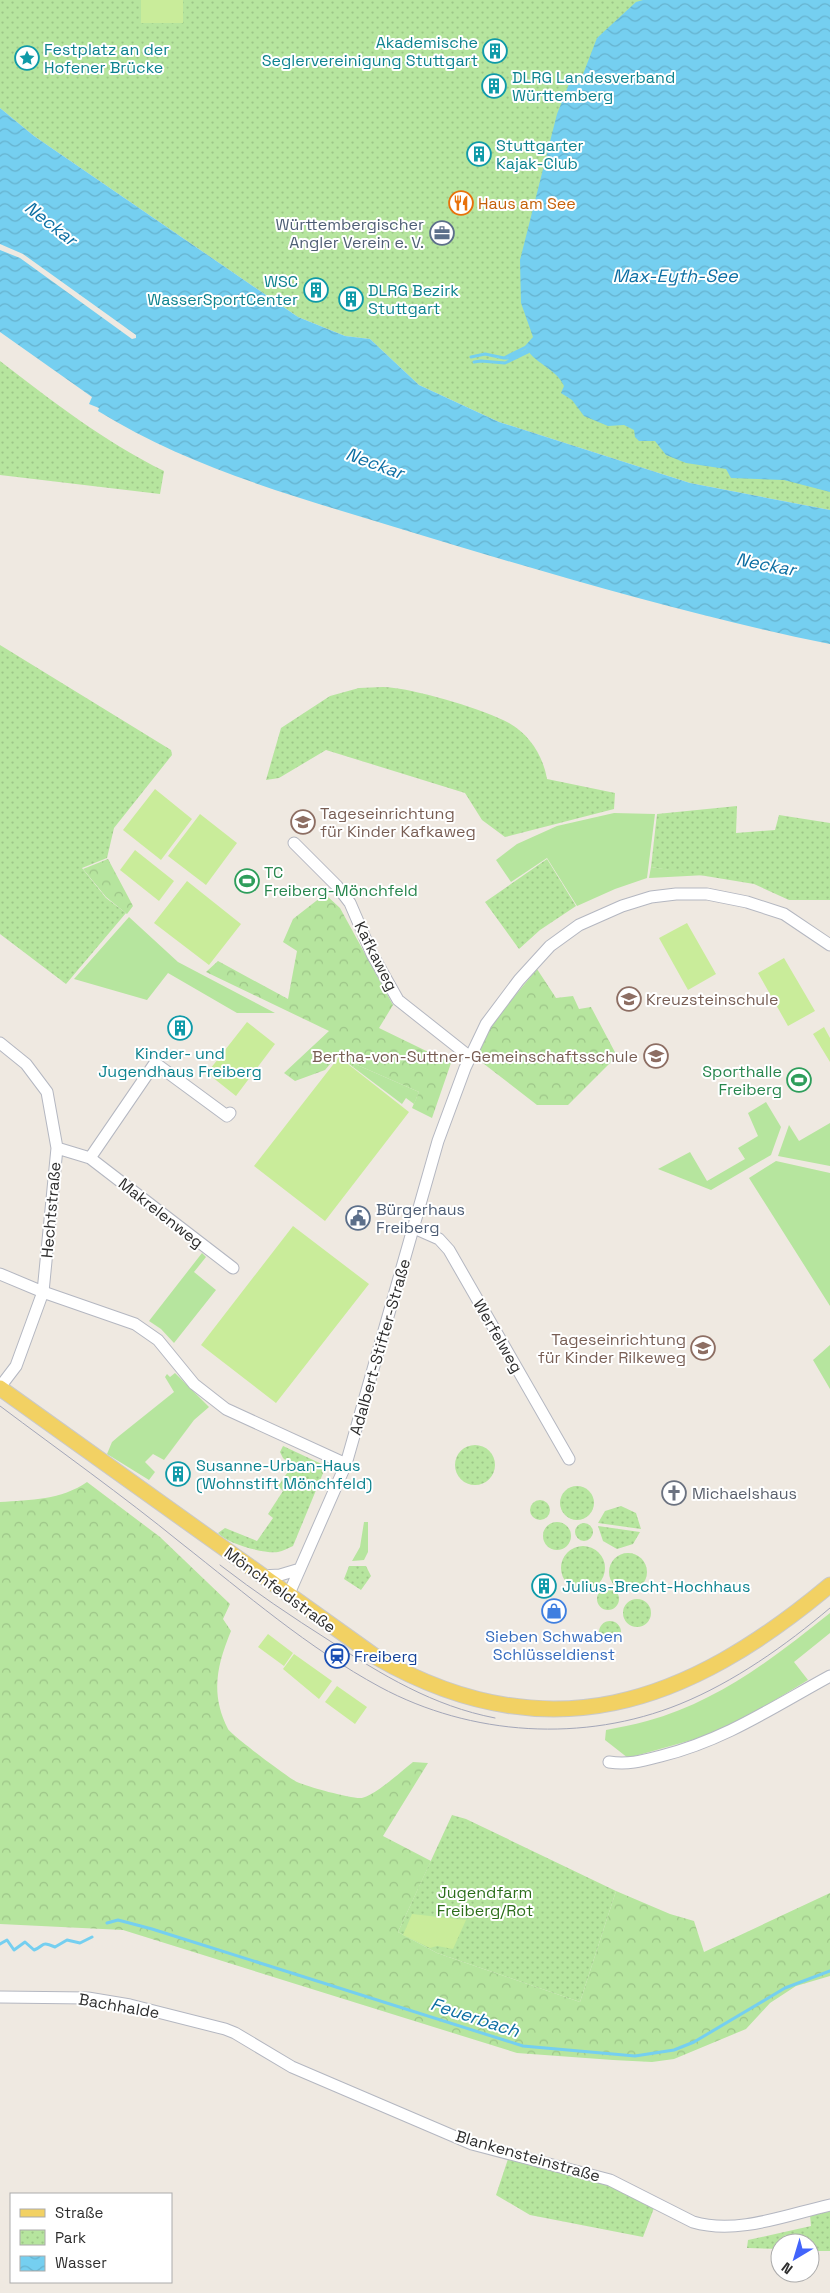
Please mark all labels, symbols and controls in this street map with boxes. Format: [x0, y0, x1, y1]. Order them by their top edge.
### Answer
place label: Akademische Seglervereinigung Stuttgart [262, 32, 478, 71]
building icon: Akademische Seglervereinigung Stuttgart [482, 38, 508, 64]
place label: Festplatz an der Hofener Brücke [44, 39, 169, 78]
place icon: Festplatz an der Hofener Brücke [14, 45, 40, 71]
place label: DLRG Landesverband Württemberg [512, 67, 675, 106]
building icon: DLRG Landesverband Württemberg [481, 73, 507, 99]
place label: Stuttgarter Kajak-Club [496, 135, 584, 174]
building icon: Stuttgarter Kajak-Club [466, 141, 492, 167]
restaurant icon: Haus am See [448, 190, 474, 216]
place label: Haus am See [478, 193, 576, 214]
water label: Neckar [20, 195, 83, 252]
place label: Württembergischer Angler Verein e. V. [275, 214, 424, 253]
office icon: Württembergischer Angler Verein e. V. [429, 220, 455, 246]
water label: Max-Eyth-See [612, 264, 739, 287]
place label: WSC WasserSportCenter [147, 271, 298, 310]
building icon: WSC WasserSportCenter [303, 277, 329, 303]
place label: DLRG Bezirk Stuttgart [368, 280, 459, 319]
building icon: DLRG Bezirk Stuttgart [338, 286, 364, 312]
water label: Neckar [343, 442, 409, 485]
water label: Neckar [734, 547, 800, 581]
place label: Tageseinrichtung für Kinder Kafkaweg [320, 803, 476, 842]
school or university icon: Tageseinrichtung für Kinder Kafkaweg [290, 809, 316, 835]
place label: TC Freiberg-Mönchfeld [264, 862, 418, 901]
sports icon: TC Freiberg-Mönchfeld [234, 868, 260, 894]
street label: Kafkaweg [350, 918, 402, 994]
school or university icon: Kreuzsteinschule [616, 986, 642, 1012]
place label: Kreuzsteinschule [646, 989, 779, 1010]
building icon: Kinder- und Jugendhaus Freiberg [167, 1015, 193, 1041]
place label: Kinder- und Jugendhaus Freiberg [98, 1043, 262, 1082]
school or university icon: Bertha-von-Suttner-Gemeinschaftsschule [643, 1043, 669, 1069]
place label: Bertha-von-Suttner-Gemeinschaftsschule [312, 1046, 638, 1067]
place label: Sporthalle Freiberg [702, 1061, 782, 1100]
sports icon: Sporthalle Freiberg [786, 1067, 812, 1093]
street label: Hechtstraße [36, 1161, 66, 1259]
street label: Makrelenweg [114, 1173, 208, 1253]
place label: Bürgerhaus Freiberg [376, 1199, 465, 1238]
public building icon: Bürgerhaus Freiberg [345, 1205, 371, 1231]
street label: Adalbert-Stifter-Straße [345, 1256, 415, 1438]
street label: Werfelweg [468, 1295, 528, 1377]
place label: Tageseinrichtung für Kinder Rilkeweg [538, 1329, 686, 1368]
school or university icon: Tageseinrichtung für Kinder Rilkeweg [690, 1335, 716, 1361]
place label: Susanne-Urban-Haus (Wohnstift Mönchfeld) [196, 1455, 372, 1494]
building icon: Susanne-Urban-Haus (Wohnstift Mönchfeld) [165, 1461, 191, 1487]
church icon: Michaelshaus [661, 1480, 687, 1506]
place label: Michaelshaus [692, 1483, 797, 1504]
street label: Mönchfeldstraße [220, 1542, 340, 1638]
building icon: Julius-Brecht-Hochhaus [531, 1573, 557, 1599]
place label: Julius-Brecht-Hochhaus [562, 1576, 750, 1597]
shop icon: Sieben Schwaben Schlüsseldienst [541, 1598, 567, 1624]
place label: Sieben Schwaben Schlüsseldienst [485, 1626, 623, 1665]
station icon: Freiberg [324, 1643, 350, 1669]
place label: Freiberg [354, 1646, 418, 1667]
park label: Jugendfarm Freiberg/Rot [437, 1882, 533, 1921]
street label: Bachhalde [77, 1989, 161, 2023]
water label: Feuerbach [428, 1992, 523, 2042]
street label: Blankensteinstraße [453, 2125, 603, 2187]
legend [10, 2193, 172, 2283]
text: Straße [55, 2203, 104, 2222]
text: Park [55, 2228, 86, 2247]
north arrow [770, 2233, 820, 2283]
text: Wasser [55, 2253, 107, 2272]
text: N [778, 2258, 796, 2278]

